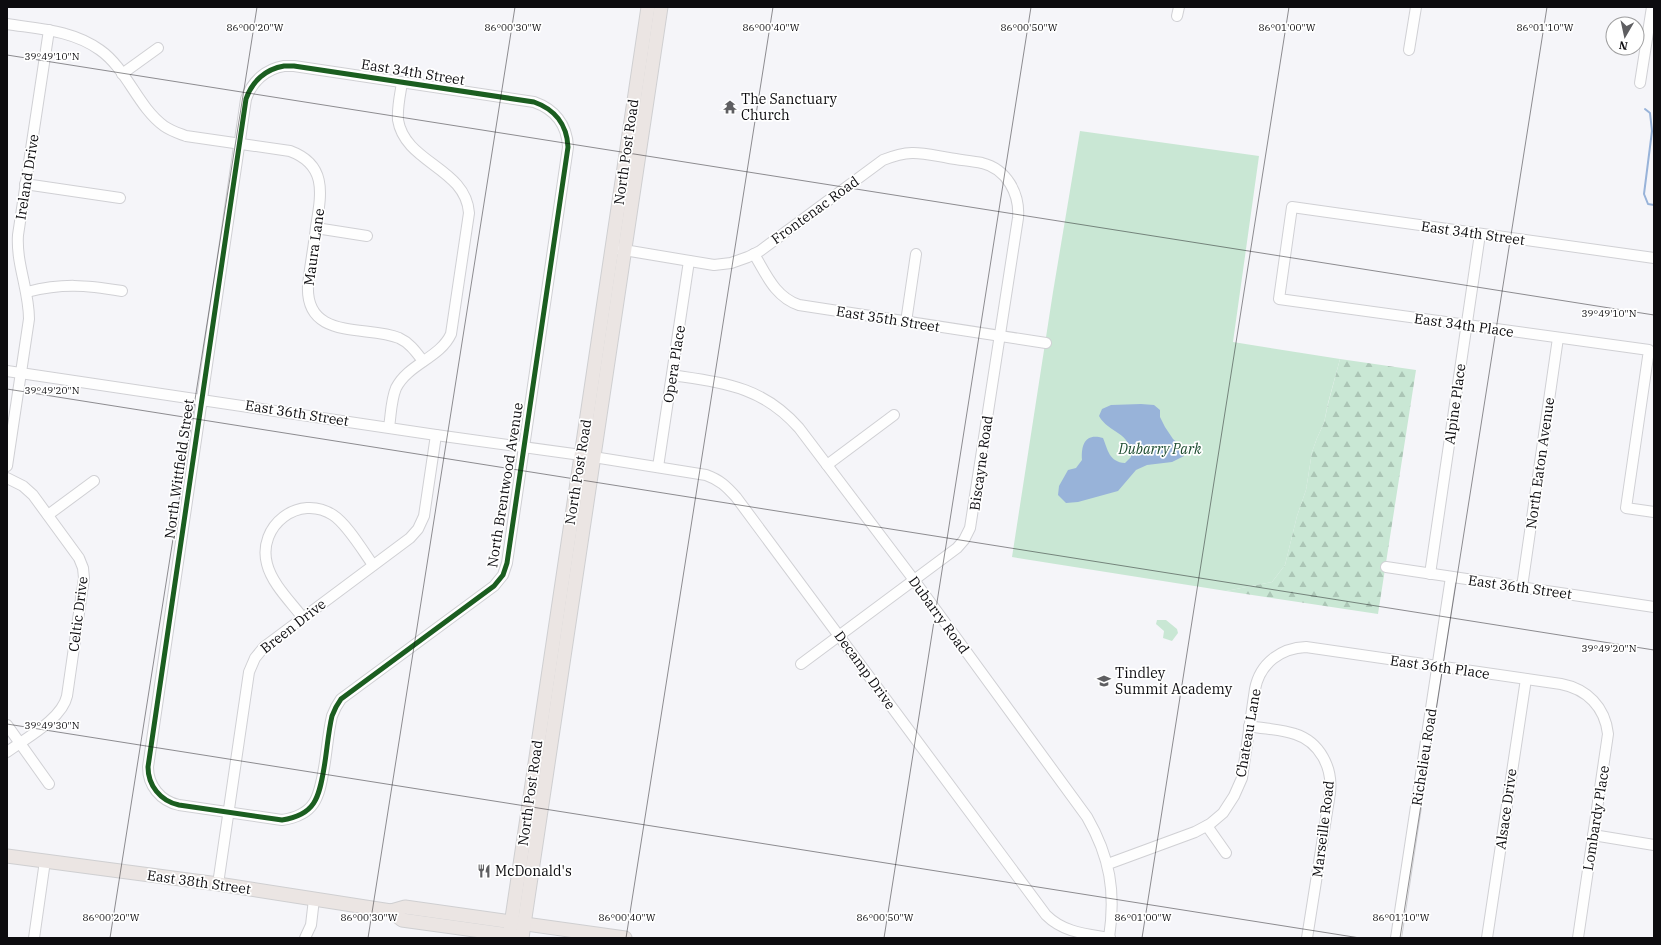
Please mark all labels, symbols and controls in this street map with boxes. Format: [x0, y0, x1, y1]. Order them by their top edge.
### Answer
north arrow [1605, 16, 1645, 56]
text: 86°00'20"W [226, 21, 284, 34]
text: 86°00'30"W [484, 21, 542, 34]
text: 86°00'40"W [742, 21, 800, 34]
text: 86°00'50"W [1000, 21, 1058, 34]
text: 86°01'00"W [1258, 21, 1316, 34]
text: 86°01'10"W [1516, 21, 1574, 34]
text: N [1618, 38, 1629, 53]
text: 39°49'10"N [25, 50, 80, 63]
street label: East 34th Street [360, 55, 466, 89]
place label: The Sanctuary Church [741, 90, 838, 124]
street label: North Post Road [610, 97, 642, 206]
temple icon: The Sanctuary Church [722, 99, 738, 115]
street label: Ireland Drive [11, 133, 43, 221]
street label: Frontenac Road [767, 172, 863, 248]
street label: Maura Lane [300, 207, 328, 287]
street label: East 34th Street [1420, 217, 1526, 249]
street label: East 35th Street [835, 302, 941, 336]
text: 39°49'10"N [1582, 307, 1637, 320]
street label: East 34th Place [1413, 309, 1515, 341]
street label: Opera Place [659, 324, 689, 404]
street label: Alpine Place [1440, 362, 1470, 446]
text: 39°49'20"N [25, 384, 80, 397]
street label: East 36th Street [244, 396, 350, 430]
street label: North Eaton Avenue [1522, 396, 1558, 530]
street label: North Wittfield Street [160, 398, 198, 540]
street label: North Brentwood Avenue [483, 401, 527, 569]
street label: Biscayne Road [965, 414, 997, 512]
street label: North Post Road [561, 417, 595, 526]
park label: Dubarry Park [1117, 440, 1202, 458]
street label: East 36th Street [1467, 571, 1573, 603]
street label: Dubarry Road [905, 573, 973, 658]
street label: Celtic Drive [64, 575, 92, 653]
street label: Breen Drive [257, 595, 329, 657]
street label: Decamp Drive [830, 627, 900, 713]
text: 39°49'20"N [1582, 642, 1637, 655]
street label: East 36th Place [1389, 651, 1491, 683]
place label: Tindley Summit Academy [1115, 664, 1233, 698]
school or university icon: Tindley Summit Academy [1096, 673, 1112, 689]
street label: Chateau Lane [1231, 687, 1265, 779]
street label: Richelieu Road [1407, 706, 1441, 807]
text: 39°49'30"N [25, 719, 80, 732]
street label: North Post Road [514, 738, 546, 847]
street label: Lombardy Place [1579, 764, 1613, 872]
street label: Alsace Drive [1491, 767, 1521, 851]
street label: Marseille Road [1308, 779, 1338, 878]
place label: McDonald's [495, 862, 572, 880]
restaurant icon: McDonald's [476, 863, 492, 879]
street label: East 38th Street [146, 866, 252, 898]
text: 86°00'20"W [82, 911, 140, 924]
text: 86°00'30"W [340, 911, 398, 924]
text: 86°00'40"W [598, 911, 656, 924]
text: 86°00'50"W [856, 911, 914, 924]
text: 86°01'00"W [1114, 911, 1172, 924]
text: 86°01'10"W [1372, 911, 1430, 924]

